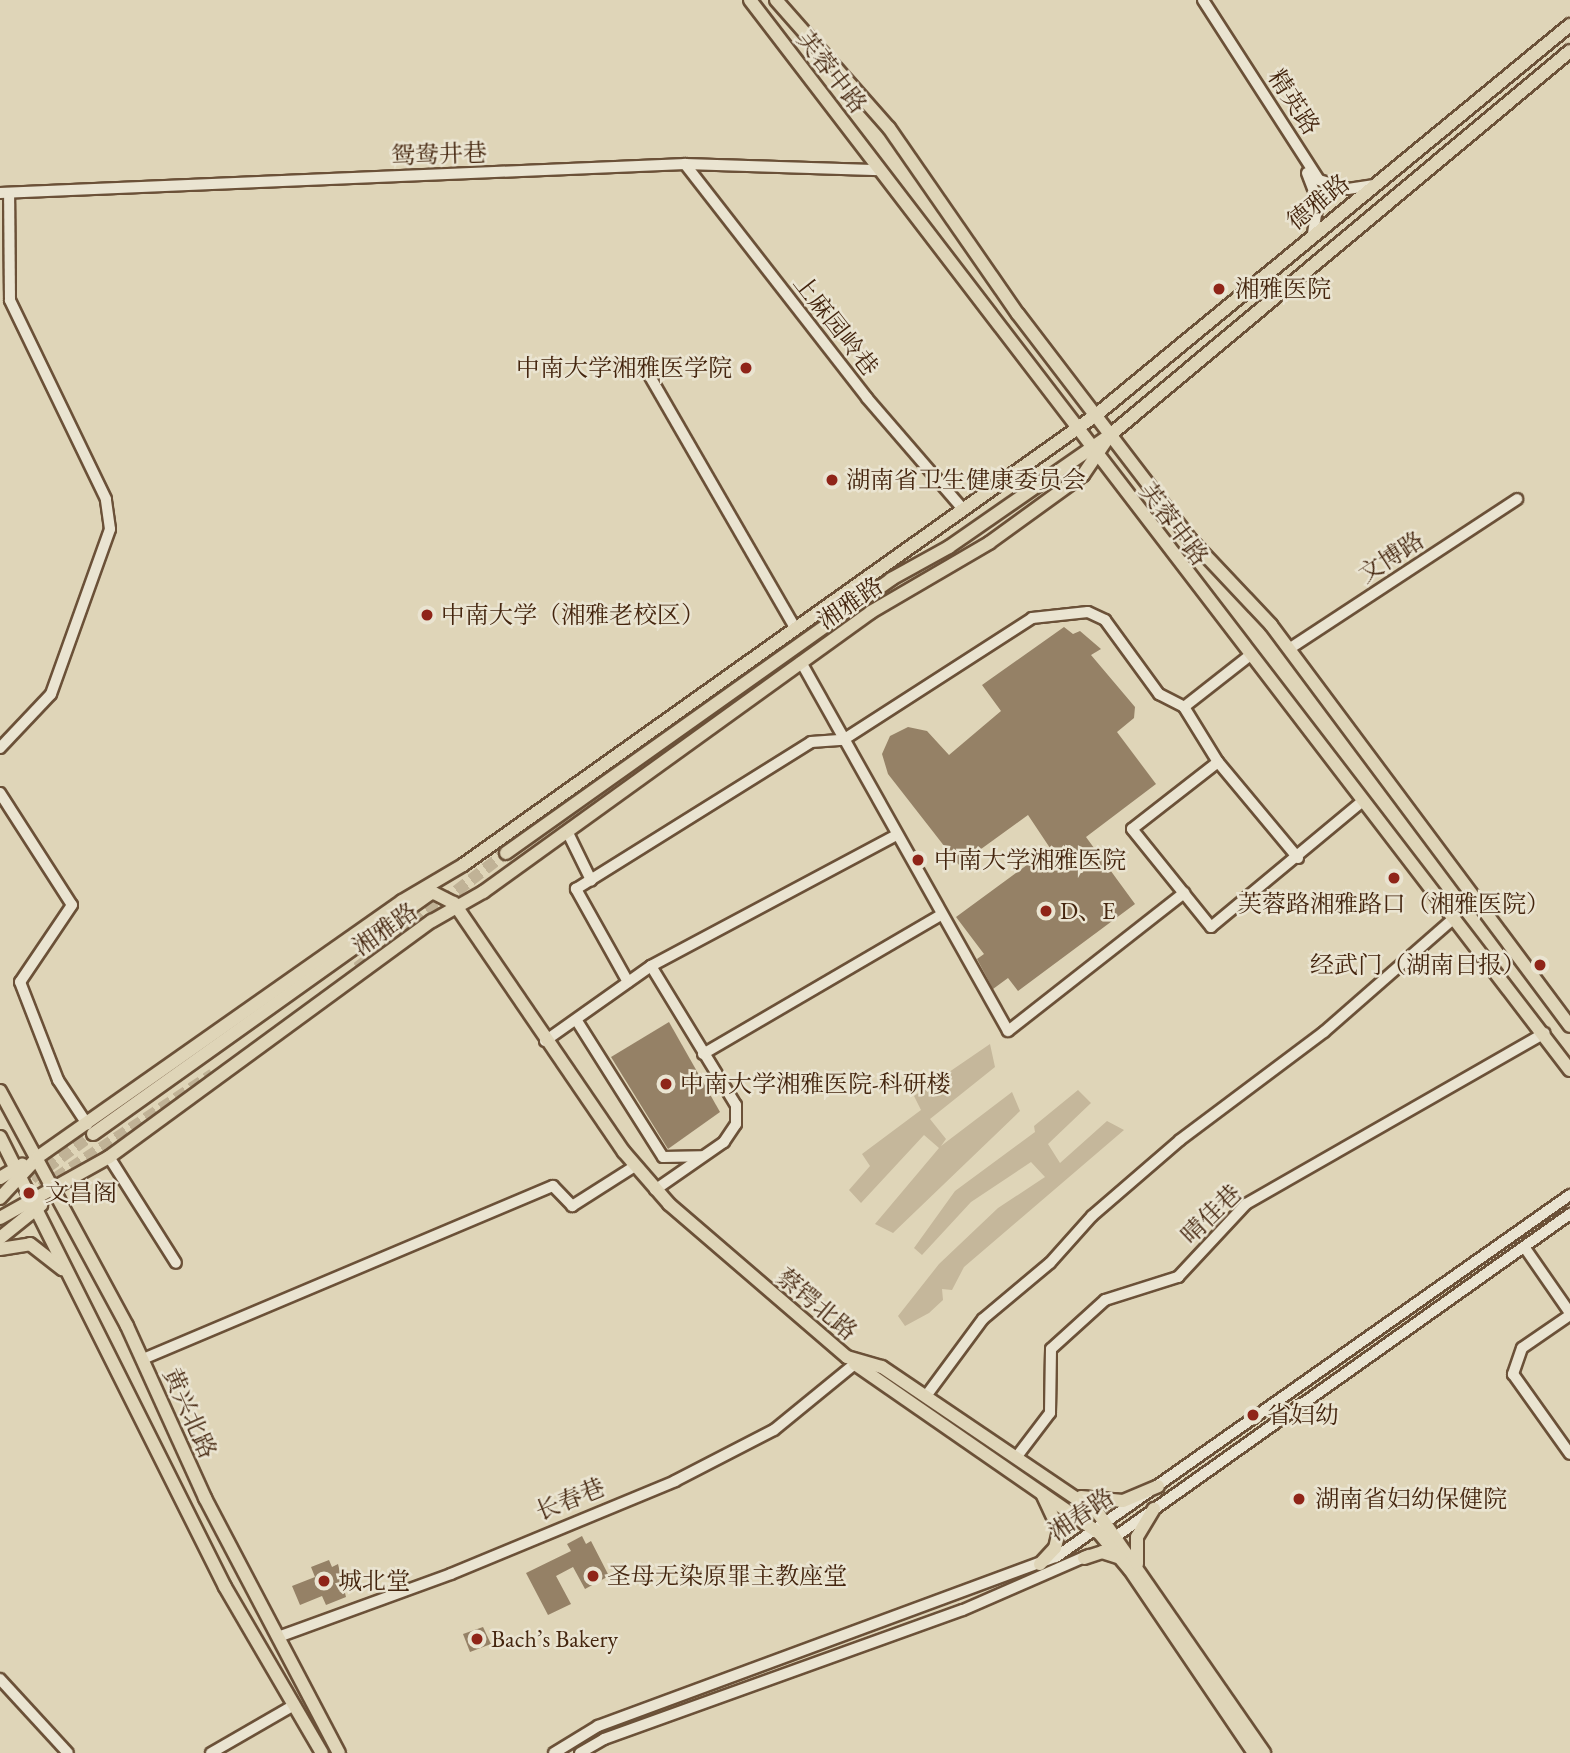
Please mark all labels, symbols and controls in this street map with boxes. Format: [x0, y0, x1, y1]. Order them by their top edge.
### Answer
street label: 芙蓉中路 [791, 25, 873, 119]
street label: 精英路 [1262, 64, 1326, 140]
street label: 鸳鸯井巷 [391, 138, 487, 170]
street label: 德雅路 [1281, 168, 1355, 236]
street label: 上麻园岭巷 [788, 269, 884, 381]
place label: 湘雅医院 [1235, 275, 1331, 303]
marker: 湘雅医院 [1209, 279, 1229, 299]
place label: 中南大学湘雅医学院 [516, 354, 732, 382]
marker: 中南大学湘雅医学院 [738, 360, 754, 376]
place label: 湖南省卫生健康委员会 [846, 466, 1086, 494]
marker: 湖南省卫生健康委员会 [824, 472, 840, 488]
street label: 芙蓉中路 [1134, 477, 1214, 571]
street label: 文博路 [1353, 525, 1429, 589]
street label: 湘雅路 [812, 571, 888, 635]
place label: 中南大学（湘雅老校区） [441, 601, 705, 629]
marker: 中南大学（湘雅老校区） [419, 607, 435, 623]
place label: 中南大学湘雅医院 [934, 846, 1126, 874]
marker: 中南大学湘雅医院 [908, 850, 928, 870]
marker: 芙蓉路湘雅路口（湘雅医院） [1386, 870, 1402, 886]
place label: 芙蓉路湘雅路口（湘雅医院） [1238, 890, 1550, 918]
street label: 湘雅路 [347, 897, 423, 961]
place label: D、E [1060, 897, 1116, 925]
marker: D、E [1038, 903, 1054, 919]
place label: 经武门（湖南日报） [1310, 951, 1526, 979]
marker: 经武门（湖南日报） [1532, 957, 1548, 973]
place label: 中南大学湘雅医院-科研楼 [680, 1070, 951, 1098]
marker: 中南大学湘雅医院-科研楼 [658, 1076, 674, 1092]
place label: 文昌阁 [45, 1179, 117, 1207]
street label: 晴佳巷 [1175, 1179, 1247, 1249]
marker: 文昌阁 [19, 1183, 39, 1203]
street label: 蔡锷北路 [771, 1262, 863, 1346]
street label: 黄兴北路 [157, 1363, 223, 1463]
place label: 省妇幼 [1267, 1401, 1339, 1429]
marker: 省妇幼 [1245, 1407, 1261, 1423]
street label: 长春巷 [531, 1472, 609, 1526]
street label: 湘春路 [1043, 1482, 1119, 1546]
place label: 湖南省妇幼保健院 [1315, 1485, 1507, 1513]
marker: 湖南省妇幼保健院 [1289, 1489, 1309, 1509]
place label: 圣母无染原罪主教座堂 [607, 1562, 847, 1590]
place label: 城北堂 [338, 1567, 410, 1595]
marker: 圣母无染原罪主教座堂 [585, 1568, 601, 1584]
marker: 城北堂 [316, 1573, 332, 1589]
place label: Bach’s Bakery [491, 1625, 618, 1653]
marker: Bach’s Bakery [469, 1631, 485, 1647]

